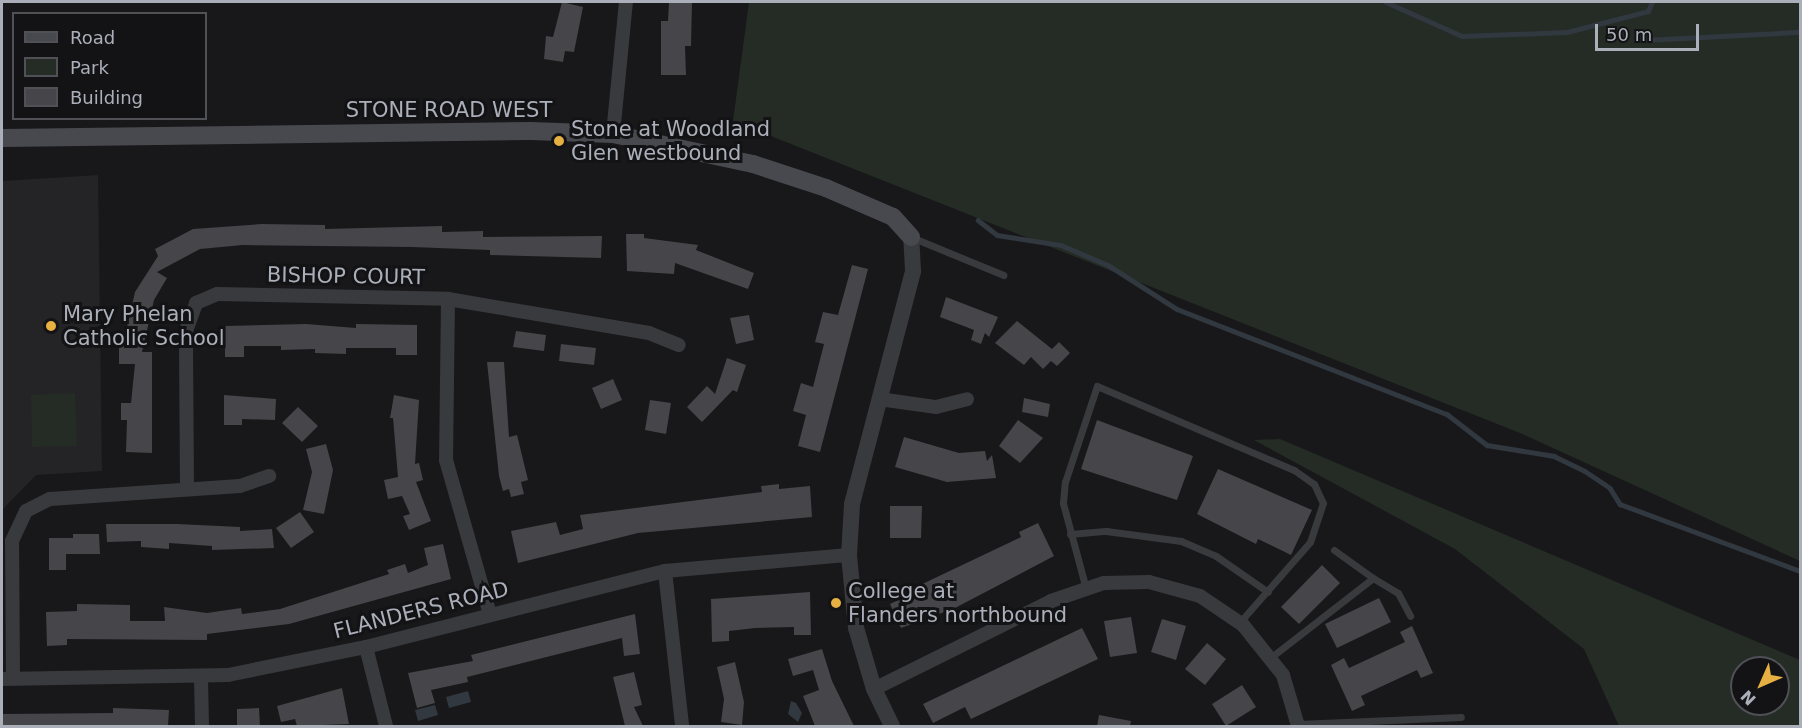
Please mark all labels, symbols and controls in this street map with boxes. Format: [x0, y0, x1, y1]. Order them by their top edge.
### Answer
legend [12, 12, 207, 120]
scale bar [1598, 12, 1702, 50]
text: 50 m [1606, 24, 1652, 45]
text: Road [70, 27, 115, 48]
text: Park [70, 57, 109, 78]
text: Building [70, 87, 143, 108]
street label: STONE ROAD WEST [346, 97, 552, 123]
place label: Stone at Woodland Glen westbound [571, 116, 770, 166]
marker: Stone at Woodland Glen westbound [552, 134, 566, 148]
street label: BISHOP COURT [267, 262, 425, 290]
place label: Mary Phelan Catholic School [63, 301, 225, 351]
marker: Mary Phelan Catholic School [44, 319, 58, 333]
street label: FLANDERS ROAD [331, 576, 511, 644]
place label: College at Flanders northbound [848, 578, 1067, 628]
marker: College at Flanders northbound [829, 596, 843, 610]
north arrow [1730, 656, 1790, 716]
text: N [1737, 686, 1760, 709]

